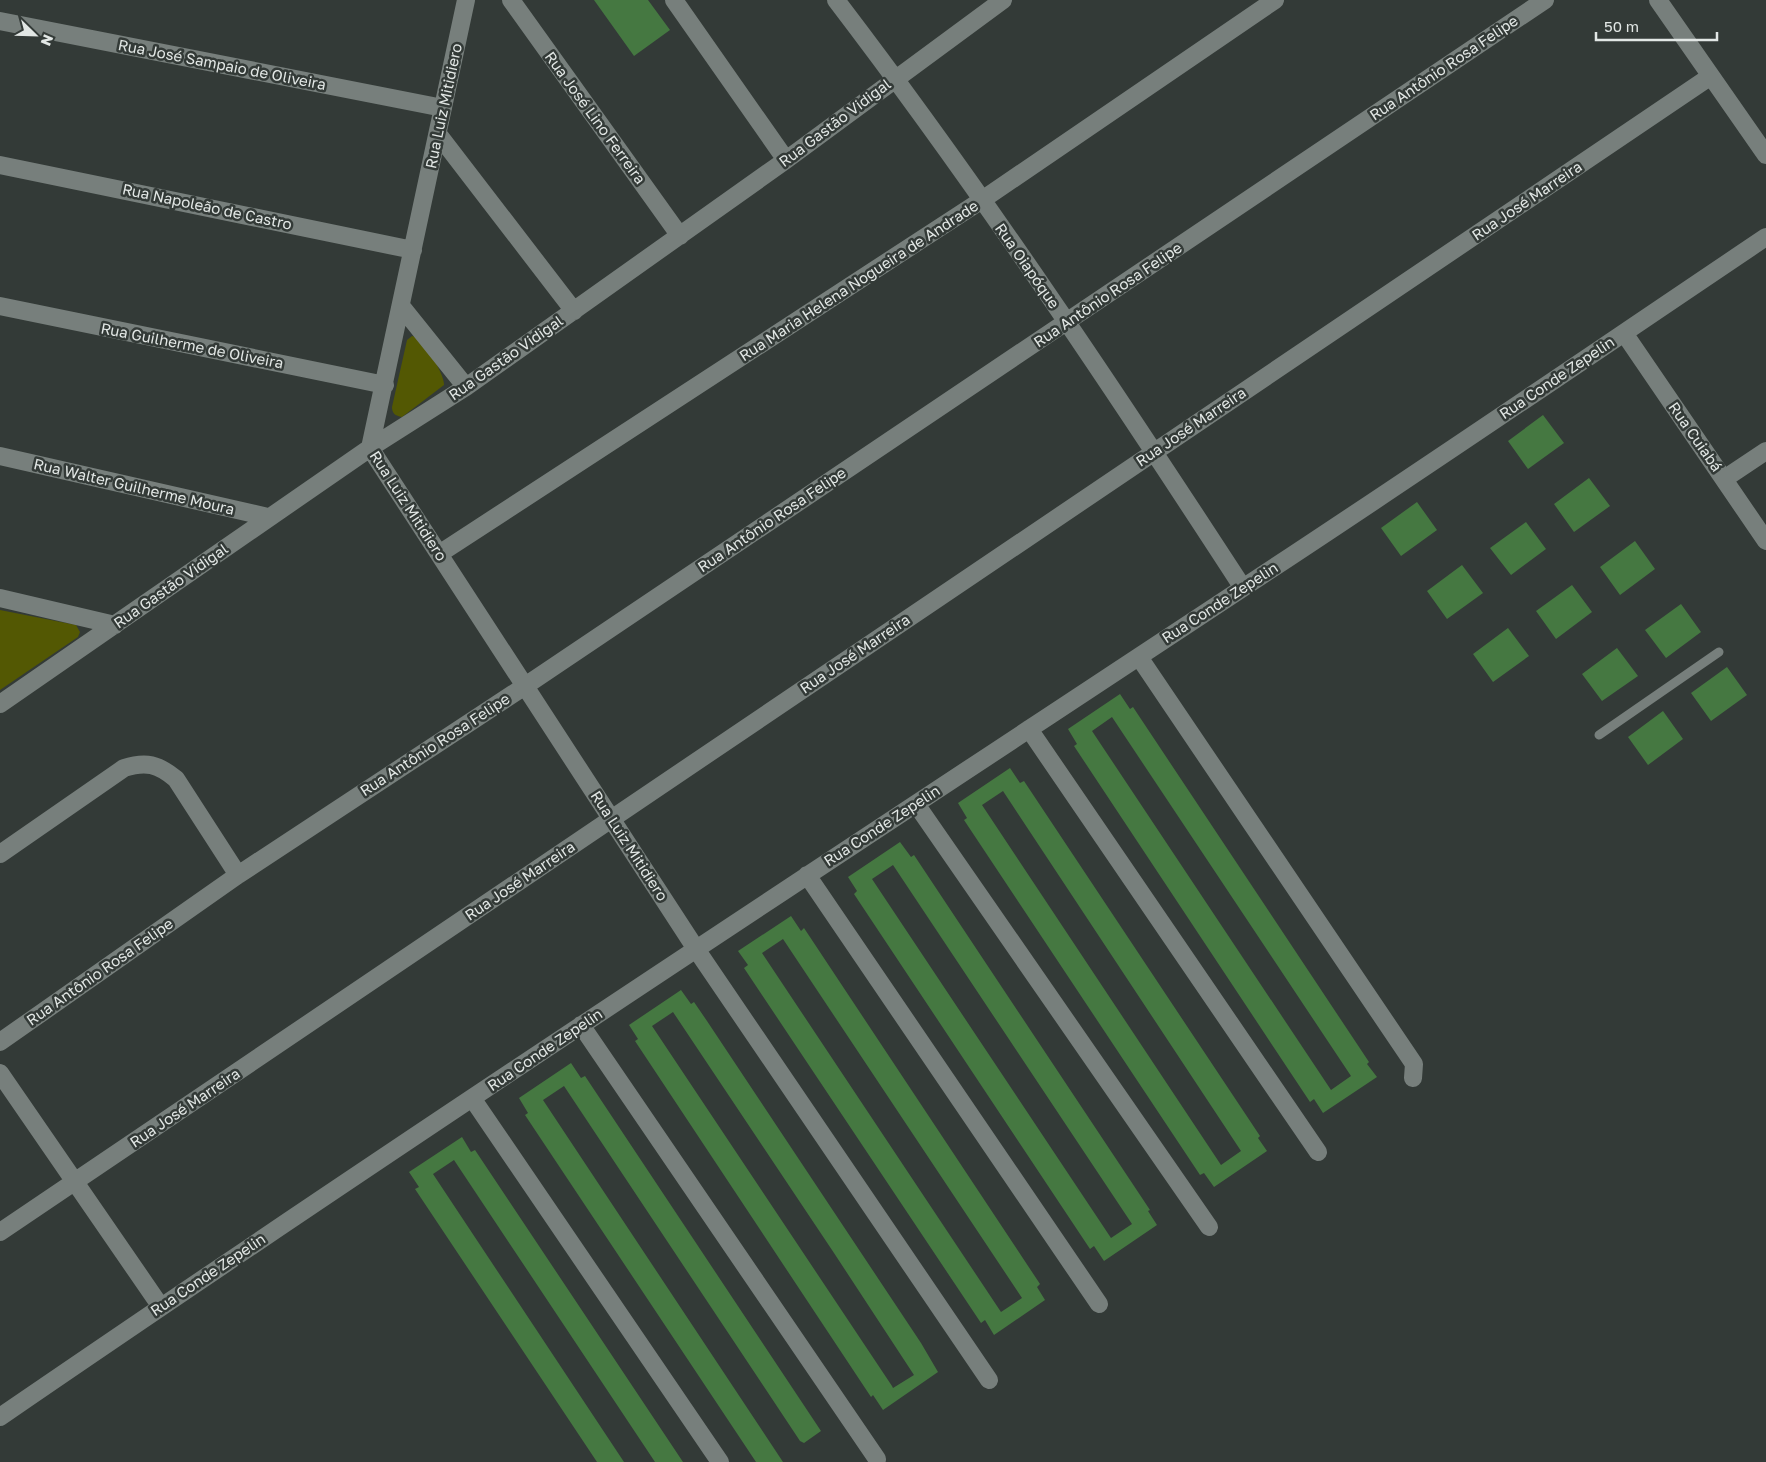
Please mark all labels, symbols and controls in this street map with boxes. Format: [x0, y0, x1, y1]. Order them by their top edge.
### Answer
north arrow [10, 10, 60, 60]
scale bar [1596, 10, 1717, 42]
street label: Rua Antônio Rosa Felipe [1366, 11, 1521, 124]
text: 50 m [1604, 17, 1639, 35]
text: N [38, 32, 57, 48]
street label: Rua José Sampaio de Oliveira [117, 35, 328, 93]
street label: Rua Luiz Mitidiero [421, 42, 465, 170]
street label: Rua José Lino Ferreira [542, 48, 650, 187]
street label: Rua Gastão Vidigal [775, 74, 894, 170]
street label: Rua José Marreira [1468, 157, 1585, 244]
street label: Rua Napoleão de Castro [121, 179, 294, 233]
street label: Rua Maria Helena Nogueira de Andrade [736, 196, 982, 364]
street label: Rua Oiapóque [992, 219, 1064, 312]
street label: Rua Antônio Rosa Felipe [1030, 238, 1185, 351]
street label: Rua Gastão Vidigal [445, 311, 566, 403]
street label: Rua Guilherme de Oliveira [99, 318, 285, 372]
street label: Rua Conde Zepelin [1496, 332, 1617, 422]
street label: Rua José Marreira [1132, 383, 1249, 470]
street label: Rua Cuiabá [1665, 398, 1726, 475]
street label: Rua Luiz Mitidiero [367, 447, 451, 564]
street label: Rua Walter Guilherme Moura [32, 454, 236, 518]
street label: Rua Antônio Rosa Felipe [694, 463, 849, 576]
street label: Rua Gastão Vidigal [110, 539, 231, 631]
street label: Rua Conde Zepelin [1158, 558, 1281, 646]
street label: Rua José Marreira [796, 610, 913, 697]
street label: Rua Antônio Rosa Felipe [356, 689, 513, 799]
street label: Rua Conde Zepelin [820, 781, 943, 869]
street label: Rua Luiz Mitidiero [588, 787, 672, 904]
street label: Rua José Marreira [461, 837, 578, 924]
street label: Rua Antônio Rosa Felipe [23, 914, 176, 1029]
street label: Rua Conde Zepelin [484, 1004, 605, 1094]
street label: Rua José Marreira [126, 1064, 243, 1151]
street label: Rua Conde Zepelin [147, 1229, 268, 1319]

